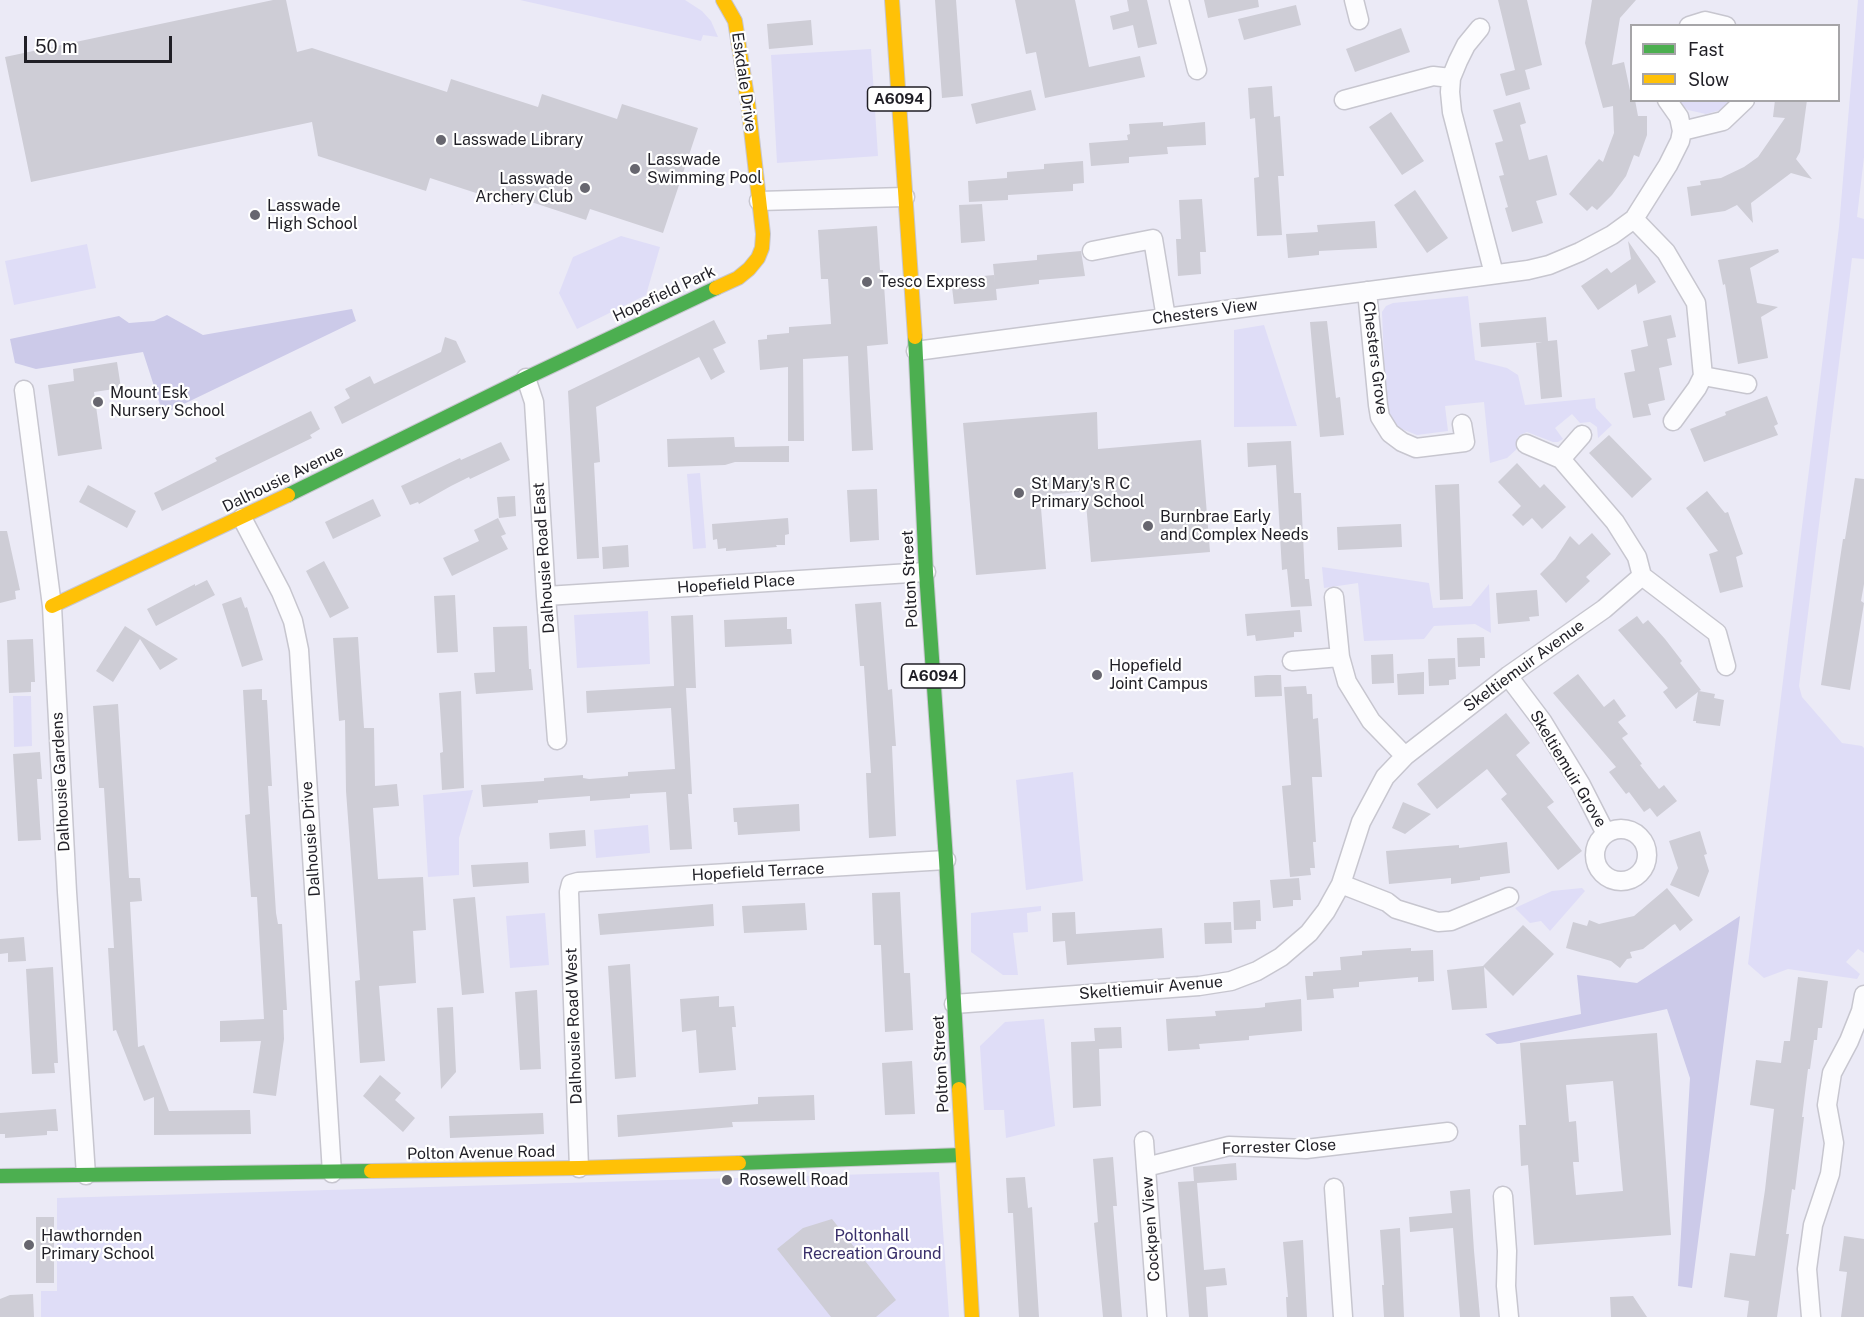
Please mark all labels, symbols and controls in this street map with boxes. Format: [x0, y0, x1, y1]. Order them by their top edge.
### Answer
scale bar [27, 24, 176, 62]
legend [1630, 24, 1840, 102]
street label: Eskdale Drive [727, 31, 761, 133]
text: 50 m [35, 36, 78, 57]
text: Fast [1688, 39, 1724, 60]
text: Slow [1688, 69, 1729, 90]
road number: A6094 [868, 87, 930, 111]
place label: Lasswade Library [453, 130, 583, 150]
marker: Lasswade Library [434, 133, 448, 147]
place label: Lasswade Swimming Pool [647, 150, 762, 188]
marker: Lasswade Swimming Pool [628, 162, 642, 176]
place label: Lasswade Archery Club [475, 169, 573, 207]
marker: Lasswade Archery Club [578, 181, 592, 195]
place label: Lasswade High School [267, 196, 358, 234]
marker: Lasswade High School [248, 208, 262, 222]
street label: Hopefield Park [610, 262, 718, 326]
place label: Tesco Express [879, 272, 986, 292]
marker: Tesco Express [860, 275, 874, 289]
street label: Chesters View [1151, 295, 1259, 329]
street label: Chesters Grove [1359, 300, 1391, 416]
place label: Mount Esk Nursery School [110, 383, 225, 421]
marker: Mount Esk Nursery School [91, 395, 105, 409]
street label: Dalhousie Avenue [219, 441, 347, 517]
place label: St Mary's R C Primary School [1031, 474, 1145, 512]
street label: Dalhousie Road East [529, 482, 559, 634]
marker: St Mary's R C Primary School [1012, 486, 1026, 500]
place label: Burnbrae Early and Complex Needs [1160, 507, 1309, 545]
marker: Burnbrae Early and Complex Needs [1141, 519, 1155, 533]
street label: Polton Street [898, 529, 922, 629]
street label: Hopefield Place [676, 570, 796, 598]
street label: Skeltiemuir Avenue [1460, 616, 1588, 716]
place label: Hopefield Joint Campus [1109, 656, 1208, 694]
road number: A6094 [902, 664, 964, 688]
marker: Hopefield Joint Campus [1090, 668, 1104, 682]
street label: Skeltiemuir Grove [1526, 707, 1610, 831]
street label: Dalhousie Gardens [48, 712, 74, 852]
street label: Dalhousie Drive [297, 781, 325, 897]
street label: Hopefield Terrace [691, 859, 825, 885]
street label: Dalhousie Road West [562, 947, 586, 1105]
street label: Skeltiemuir Avenue [1078, 972, 1224, 1004]
street label: Polton Street [929, 1014, 953, 1114]
street label: Forrester Close [1221, 1135, 1337, 1159]
street label: Polton Avenue Road [407, 1142, 555, 1164]
place label: Rosewell Road [739, 1170, 848, 1190]
marker: Rosewell Road [720, 1173, 734, 1187]
street label: Cockpen View [1138, 1176, 1164, 1282]
place label: Hawthornden Primary School [41, 1226, 155, 1264]
park label: Poltonhall Recreation Ground [802, 1226, 942, 1264]
marker: Hawthornden Primary School [22, 1238, 36, 1252]

